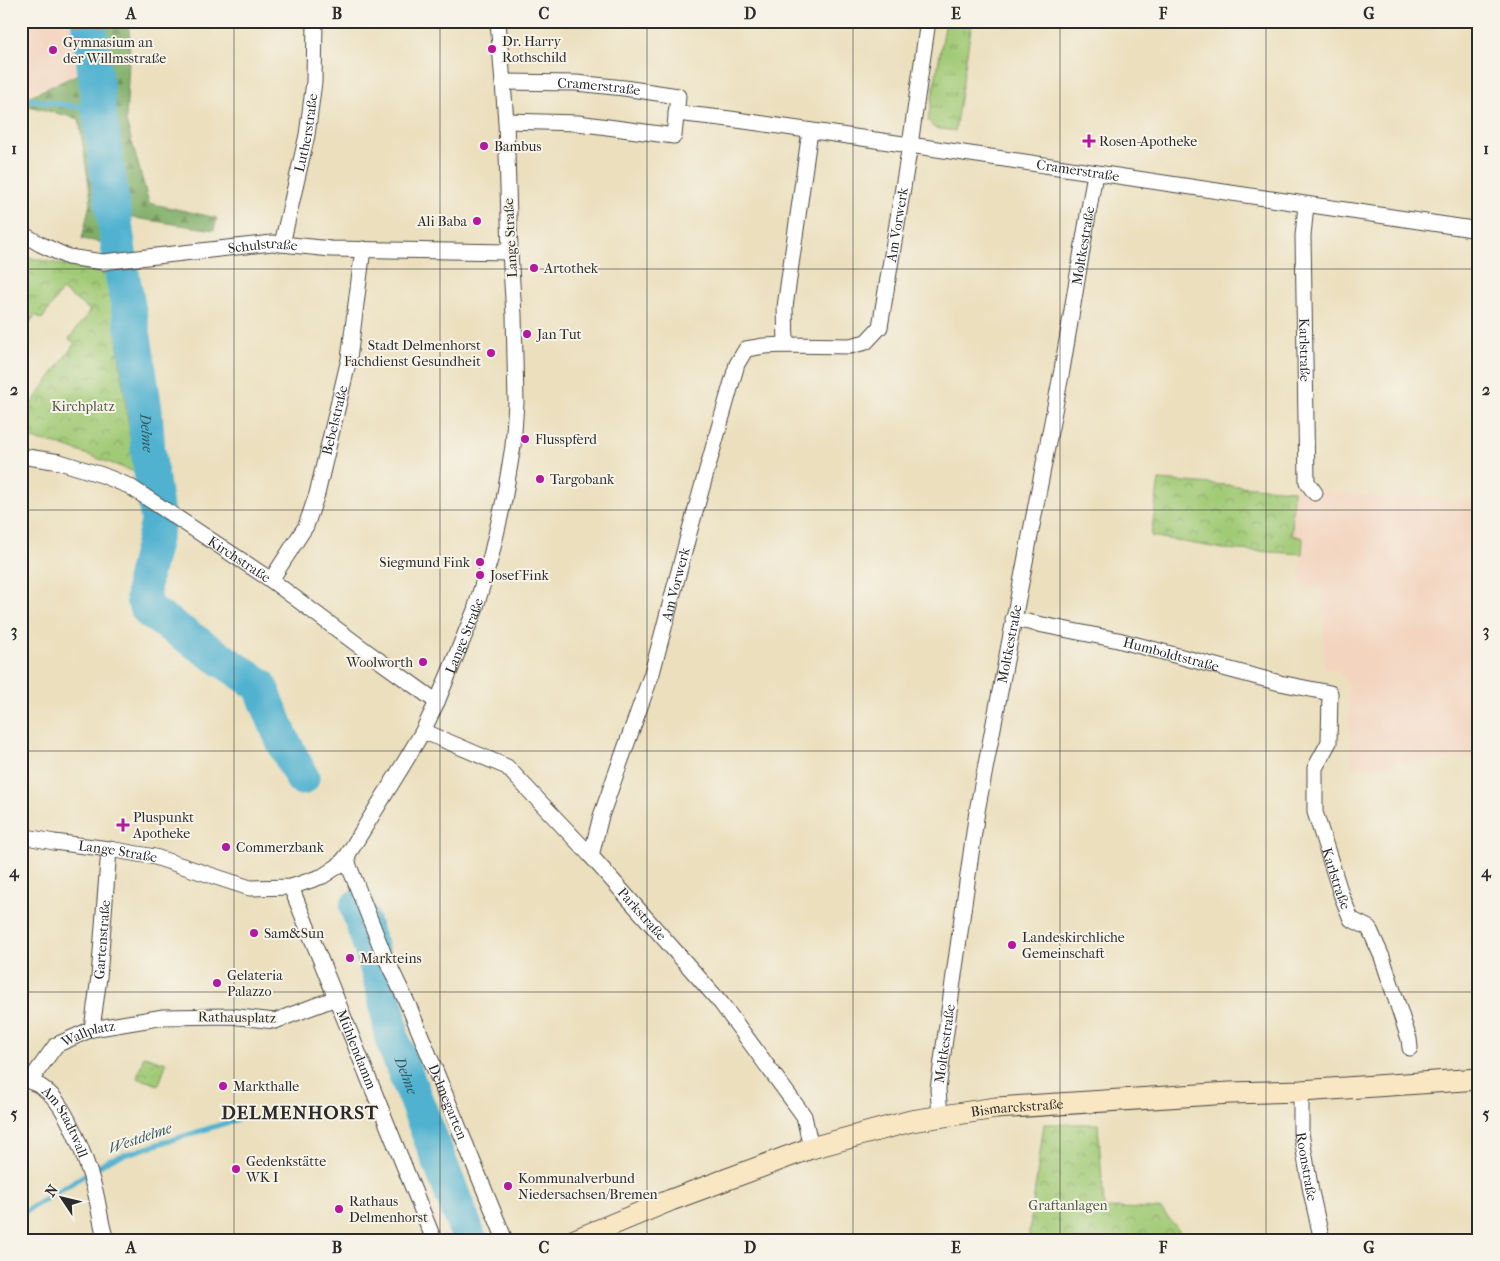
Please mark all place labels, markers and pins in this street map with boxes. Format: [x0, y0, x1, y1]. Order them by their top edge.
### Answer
place label: Dr. Harry Rothschild [502, 33, 567, 66]
place label: Gymnasium an der Willmsstraße [63, 34, 166, 67]
marker: Dr. Harry Rothschild [486, 43, 498, 55]
marker: Gymnasium an der Willmsstraße [47, 44, 59, 56]
place label: Rosen-Apotheke [1099, 133, 1197, 150]
marker: Rosen-Apotheke [1083, 135, 1095, 147]
place label: Bambus [494, 138, 541, 155]
marker: Bambus [478, 140, 490, 152]
place label: Ali Baba [417, 213, 468, 230]
marker: Ali Baba [471, 215, 483, 227]
place label: Artothek [543, 260, 599, 277]
marker: Artothek [528, 262, 540, 274]
place label: Jan Tut [536, 326, 582, 343]
marker: Jan Tut [521, 328, 533, 340]
place label: Stadt Delmenhorst Fachdienst Gesundheit [344, 337, 481, 370]
marker: Stadt Delmenhorst Fachdienst Gesundheit [485, 347, 497, 359]
place label: Flusspferd [535, 431, 597, 448]
marker: Flusspferd [519, 433, 531, 445]
place label: Targobank [550, 471, 615, 488]
marker: Targobank [534, 473, 546, 485]
place label: Siegmund Fink [379, 554, 471, 571]
marker: Siegmund Fink [474, 556, 486, 568]
place label: Josef Fink [489, 567, 550, 584]
marker: Josef Fink [474, 569, 486, 581]
place label: Woolworth [345, 654, 413, 671]
marker: Woolworth [417, 656, 429, 668]
place label: Pluspunkt Apotheke [132, 809, 194, 842]
marker: Pluspunkt Apotheke [117, 819, 129, 831]
place label: Commerzbank [236, 839, 325, 856]
marker: Commerzbank [220, 841, 232, 853]
place label: Sam&Sun [264, 925, 324, 942]
marker: Sam&Sun [248, 927, 260, 939]
place label: Landeskirchliche Gemeinschaft [1022, 929, 1125, 962]
marker: Landeskirchliche Gemeinschaft [1006, 939, 1018, 951]
place label: Markteins [360, 950, 422, 967]
marker: Markteins [344, 952, 356, 964]
place label: Gelateria Palazzo [227, 967, 283, 1000]
marker: Gelateria Palazzo [211, 977, 223, 989]
place label: Markthalle [233, 1078, 299, 1095]
marker: Markthalle [217, 1080, 229, 1092]
place label: Gedenkstätte WK I [245, 1153, 326, 1186]
marker: Gedenkstätte WK I [230, 1163, 242, 1175]
place label: Kommunalverbund Niedersachsen/Bremen [518, 1170, 658, 1203]
marker: Kommunalverbund Niedersachsen/Bremen [502, 1180, 514, 1192]
place label: Rathaus Delmenhorst [349, 1193, 428, 1226]
marker: Rathaus Delmenhorst [333, 1203, 345, 1215]

